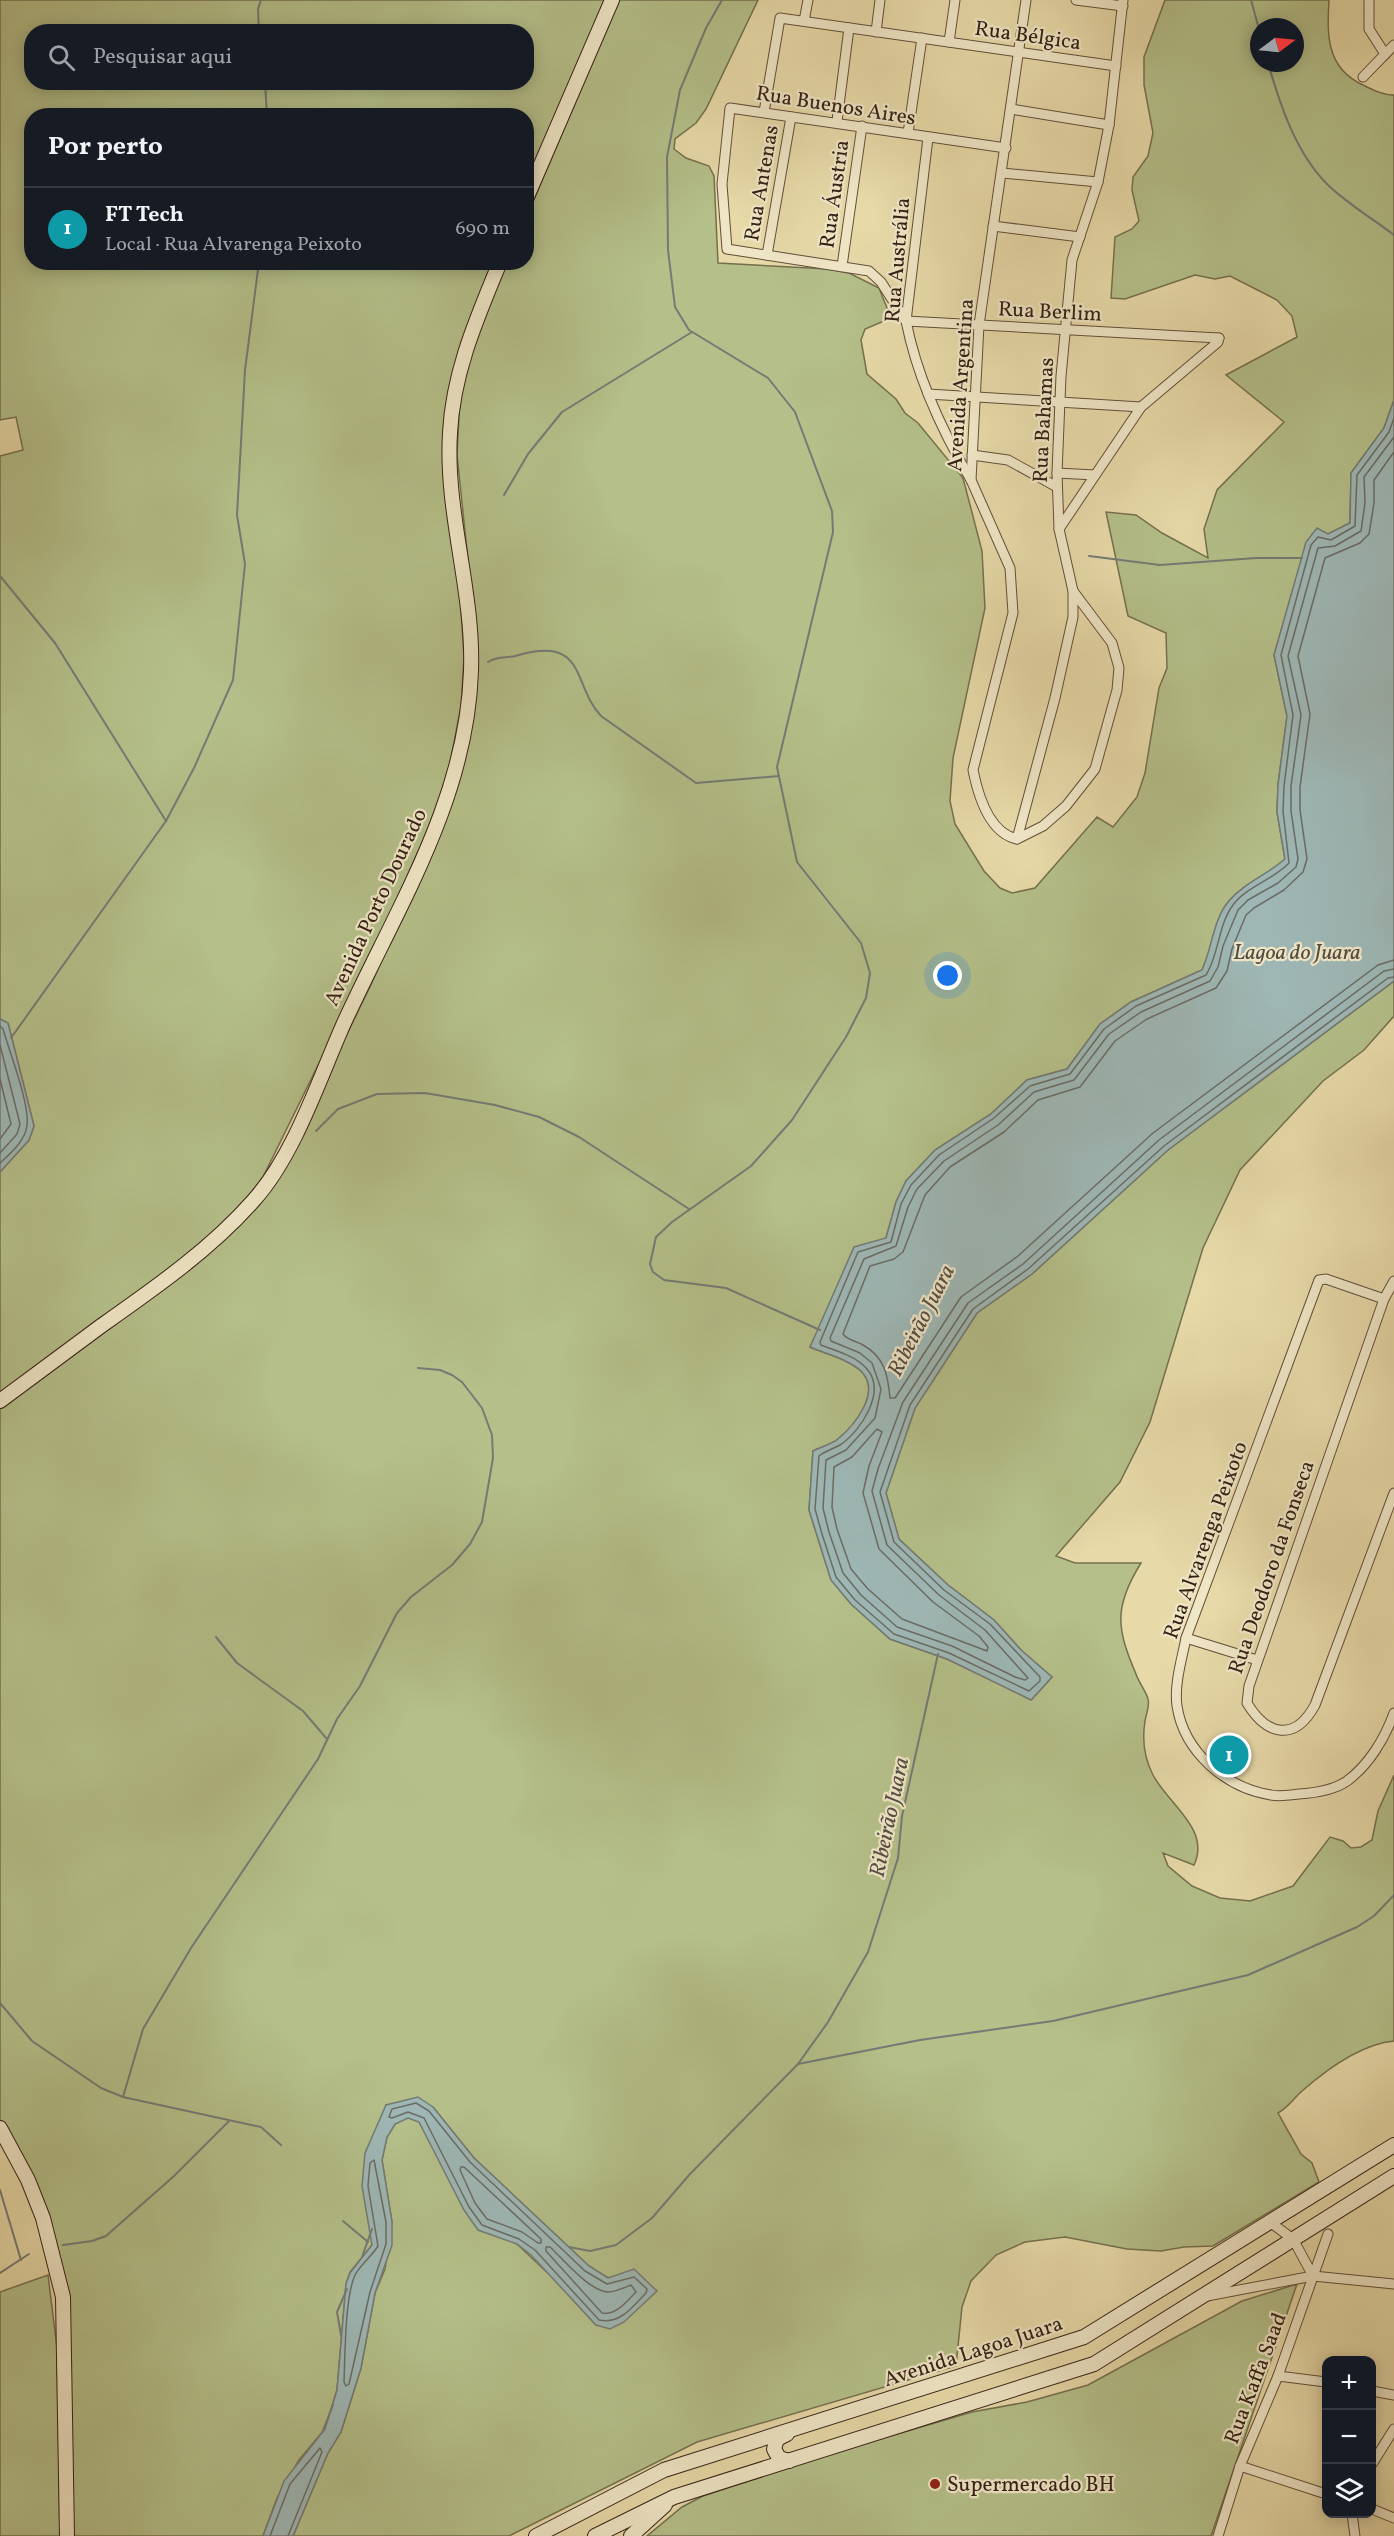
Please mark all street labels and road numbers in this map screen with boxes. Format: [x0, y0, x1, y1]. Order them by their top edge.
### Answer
street label: Rua Bélgica [973, 15, 1083, 58]
street label: Rua Buenos Aires [754, 80, 918, 133]
street label: Rua Antenas [738, 123, 787, 244]
street label: Rua Áustria [814, 138, 857, 250]
street label: Rua Austrália [879, 196, 918, 324]
street label: Rua Berlim [997, 295, 1103, 330]
street label: Avenida Argentina [941, 298, 982, 473]
street label: Rua Bahamas [1027, 357, 1062, 483]
street label: Avenida Porto Dourado [318, 804, 435, 1011]
street label: Rua Alvarenga Peixoto [1157, 1438, 1256, 1643]
street label: Rua Deodoro da Fonseca [1222, 1457, 1323, 1678]
street label: Rua Kaffa Saad [1218, 2309, 1295, 2448]
street label: Avenida Lagoa Juara [880, 2310, 1067, 2395]

